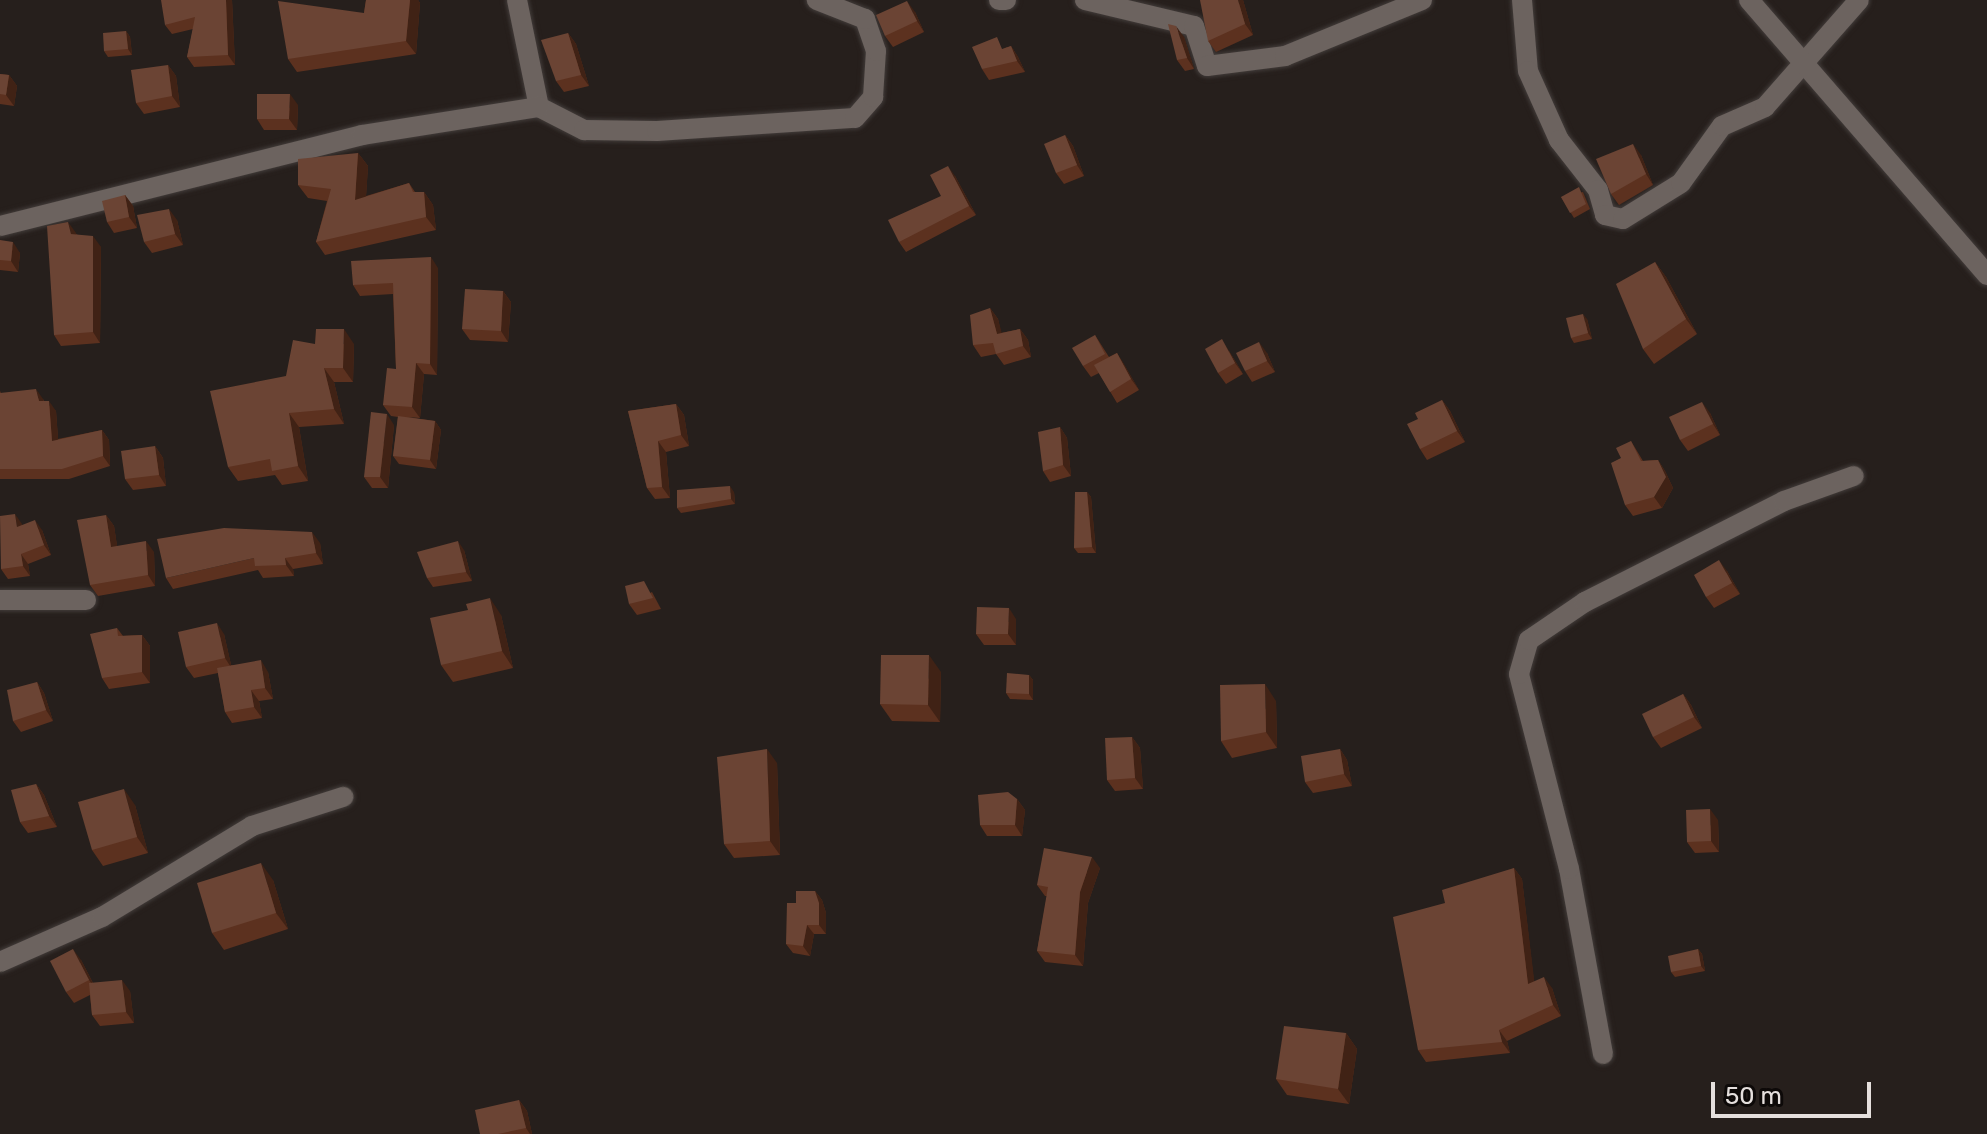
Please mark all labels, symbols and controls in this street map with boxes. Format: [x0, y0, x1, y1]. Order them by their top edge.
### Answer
scale bar [1715, 1066, 1875, 1116]
text: 50 m [1725, 1082, 1782, 1110]

